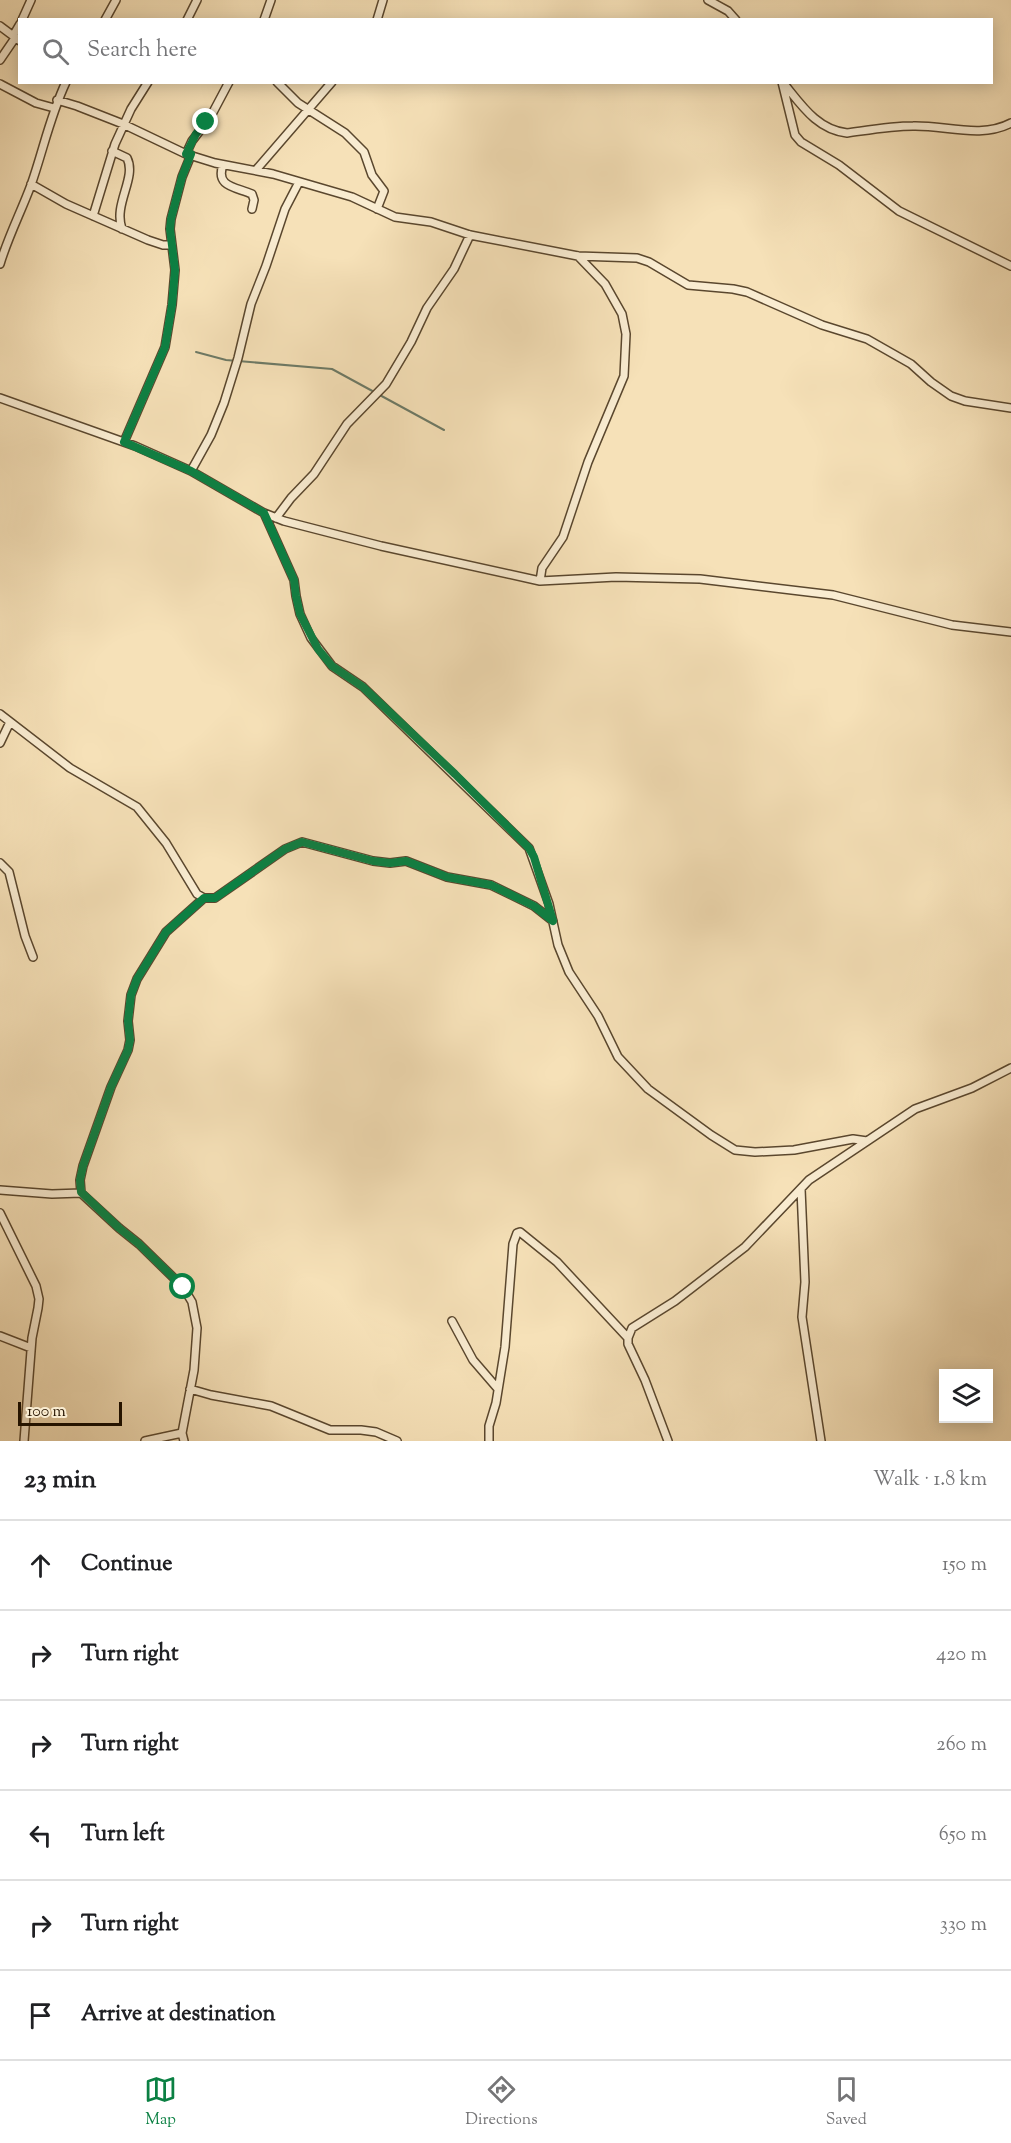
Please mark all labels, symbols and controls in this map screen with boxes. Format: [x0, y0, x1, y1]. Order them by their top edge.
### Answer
search box [18, 18, 993, 84]
icon: search [39, 35, 72, 68]
text: Search here [87, 35, 197, 67]
route end [192, 108, 218, 134]
route start [169, 1273, 195, 1299]
map controls [939, 1369, 993, 1423]
button: layers [939, 1369, 993, 1423]
scale bar [18, 1399, 122, 1426]
text: 100 m [27, 1401, 66, 1424]
text: 23 min [24, 1462, 96, 1499]
text: Walk · 1.8 km [873, 1466, 987, 1495]
icon: ahead [24, 1549, 57, 1582]
text: Continue [81, 1549, 172, 1581]
text: 150 m [942, 1551, 987, 1580]
icon: right [24, 1639, 57, 1672]
text: Turn right [81, 1639, 178, 1671]
text: 420 m [936, 1641, 987, 1670]
icon: right [24, 1729, 57, 1762]
text: Turn right [81, 1729, 178, 1761]
text: 260 m [936, 1731, 987, 1760]
icon: left [24, 1819, 57, 1852]
text: Turn left [81, 1819, 164, 1851]
text: 650 m [939, 1821, 987, 1850]
icon: right [24, 1909, 57, 1942]
text: Turn right [81, 1909, 178, 1941]
text: 330 m [940, 1911, 987, 1940]
icon: arrive [24, 1999, 57, 2032]
text: Arrive at destination [81, 1999, 276, 2031]
tab: Map [144, 2073, 177, 2132]
tab: Directions [465, 2073, 538, 2132]
tab: Saved [826, 2073, 867, 2132]

